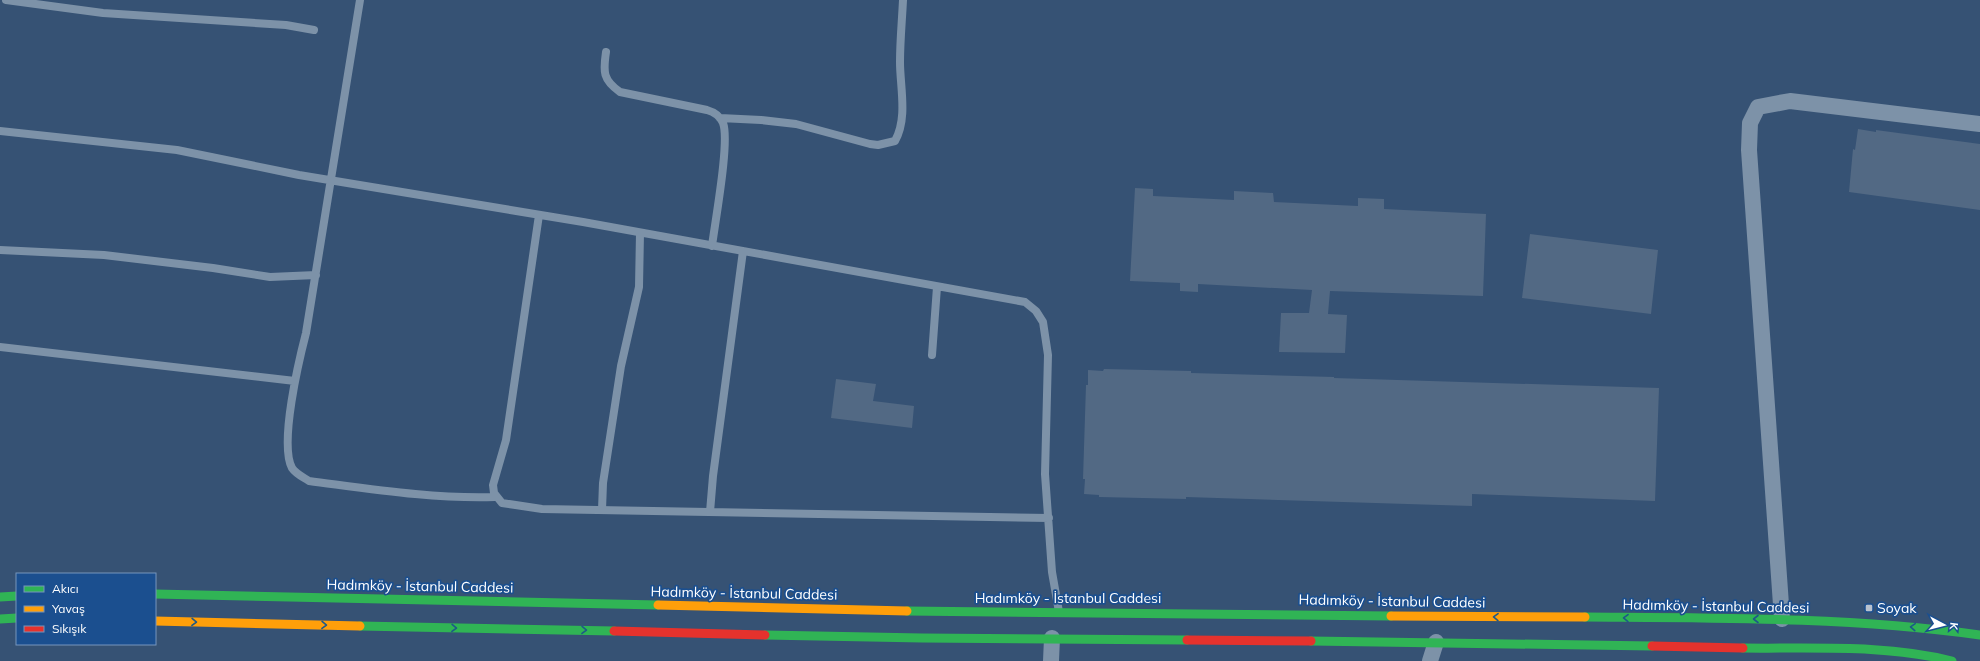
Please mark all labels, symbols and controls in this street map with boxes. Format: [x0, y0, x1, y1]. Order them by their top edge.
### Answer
legend [16, 573, 156, 645]
street label: Hadımköy - İstanbul Caddesi [326, 575, 514, 597]
text: Akıcı [52, 581, 79, 596]
street label: Hadımköy - İstanbul Caddesi [650, 582, 838, 604]
street label: Hadımköy - İstanbul Caddesi [975, 589, 1161, 607]
street label: Hadımköy - İstanbul Caddesi [1298, 590, 1486, 612]
street label: Hadımköy - İstanbul Caddesi [1622, 595, 1810, 617]
place label: Soyak [1877, 599, 1917, 617]
text: Yavaş [51, 601, 85, 616]
marker: Soyak [1864, 603, 1874, 613]
north arrow [1924, 605, 1964, 645]
one-way arrow [1493, 612, 1499, 621]
one-way arrow [1623, 614, 1629, 622]
one-way arrow [1753, 615, 1759, 623]
one-way arrow [191, 618, 197, 626]
one-way arrow [321, 620, 327, 629]
text: Sıkışık [52, 621, 87, 636]
text: K [1946, 622, 1961, 631]
one-way arrow [451, 623, 457, 632]
one-way arrow [1910, 623, 1916, 632]
one-way arrow [581, 626, 587, 635]

